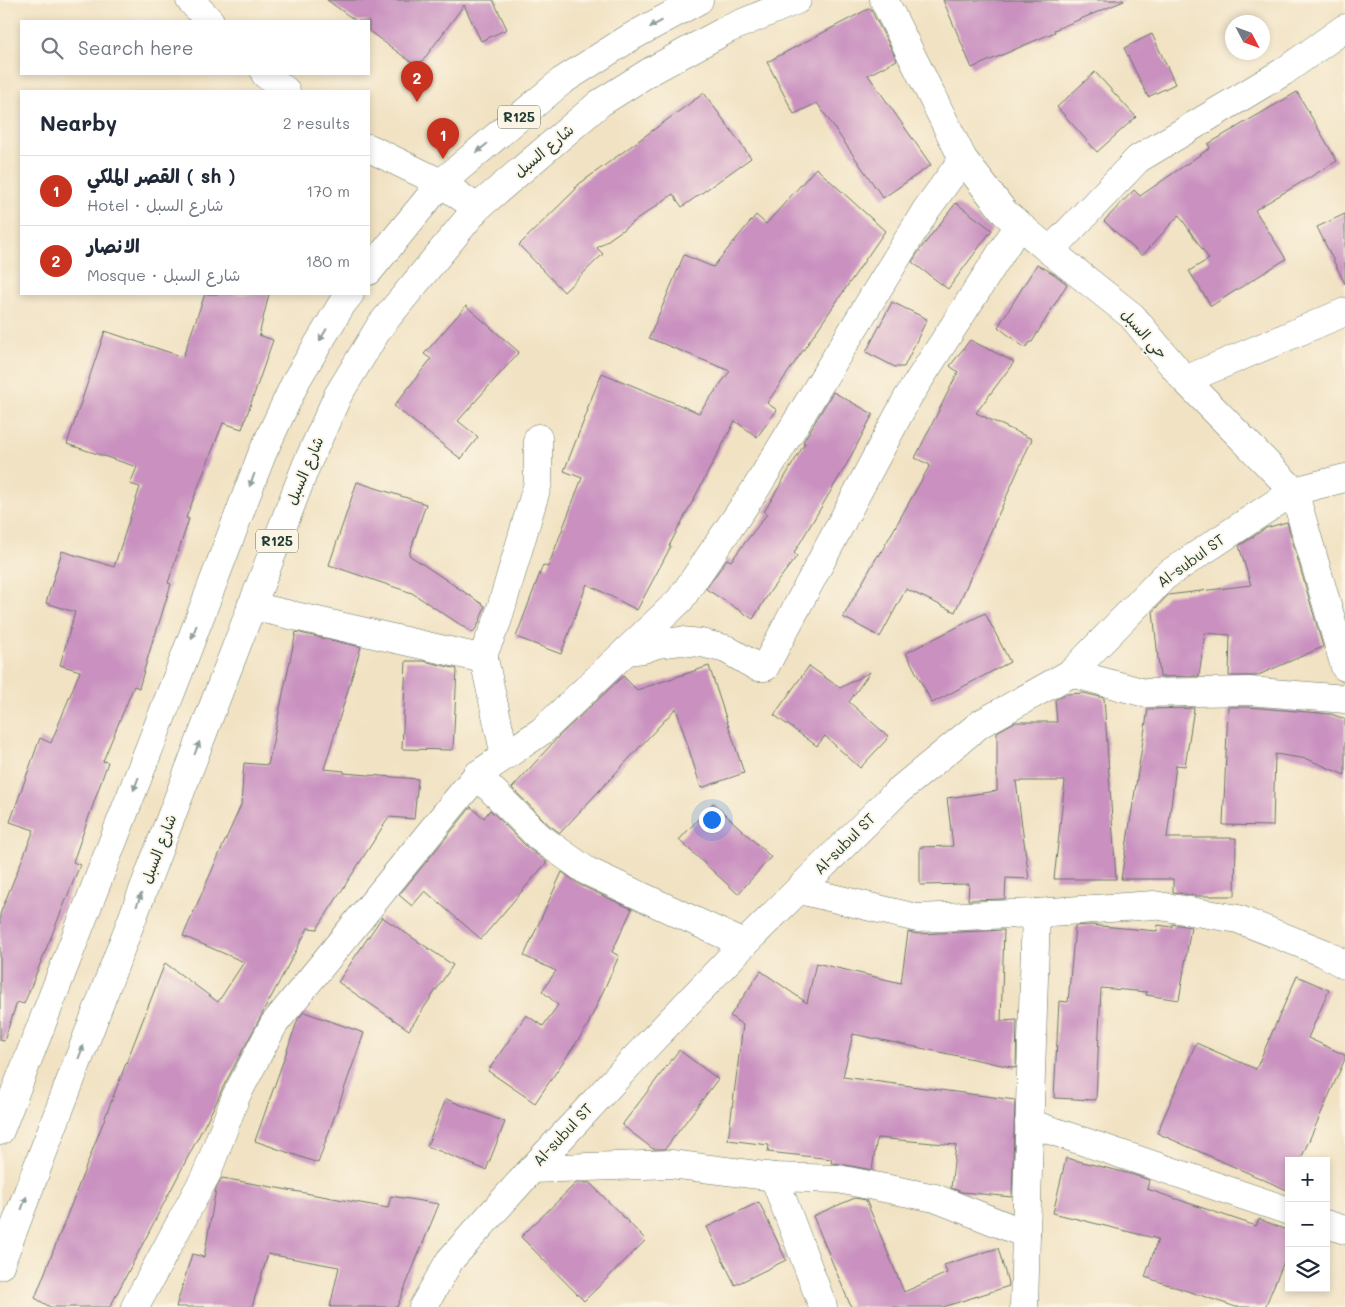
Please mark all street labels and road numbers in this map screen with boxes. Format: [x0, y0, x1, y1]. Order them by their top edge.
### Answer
road number: R125 [498, 105, 540, 128]
street label: شارع السبل [509, 119, 578, 182]
street label: حي السبل [1114, 304, 1172, 365]
street label: شارع السبل [281, 433, 328, 508]
street label: Al-subul ST [1153, 529, 1228, 592]
road number: R125 [256, 530, 298, 552]
street label: Al-subul ST [809, 808, 879, 878]
street label: شارع السبل [136, 811, 181, 886]
street label: Al-subul ST [528, 1099, 597, 1170]

